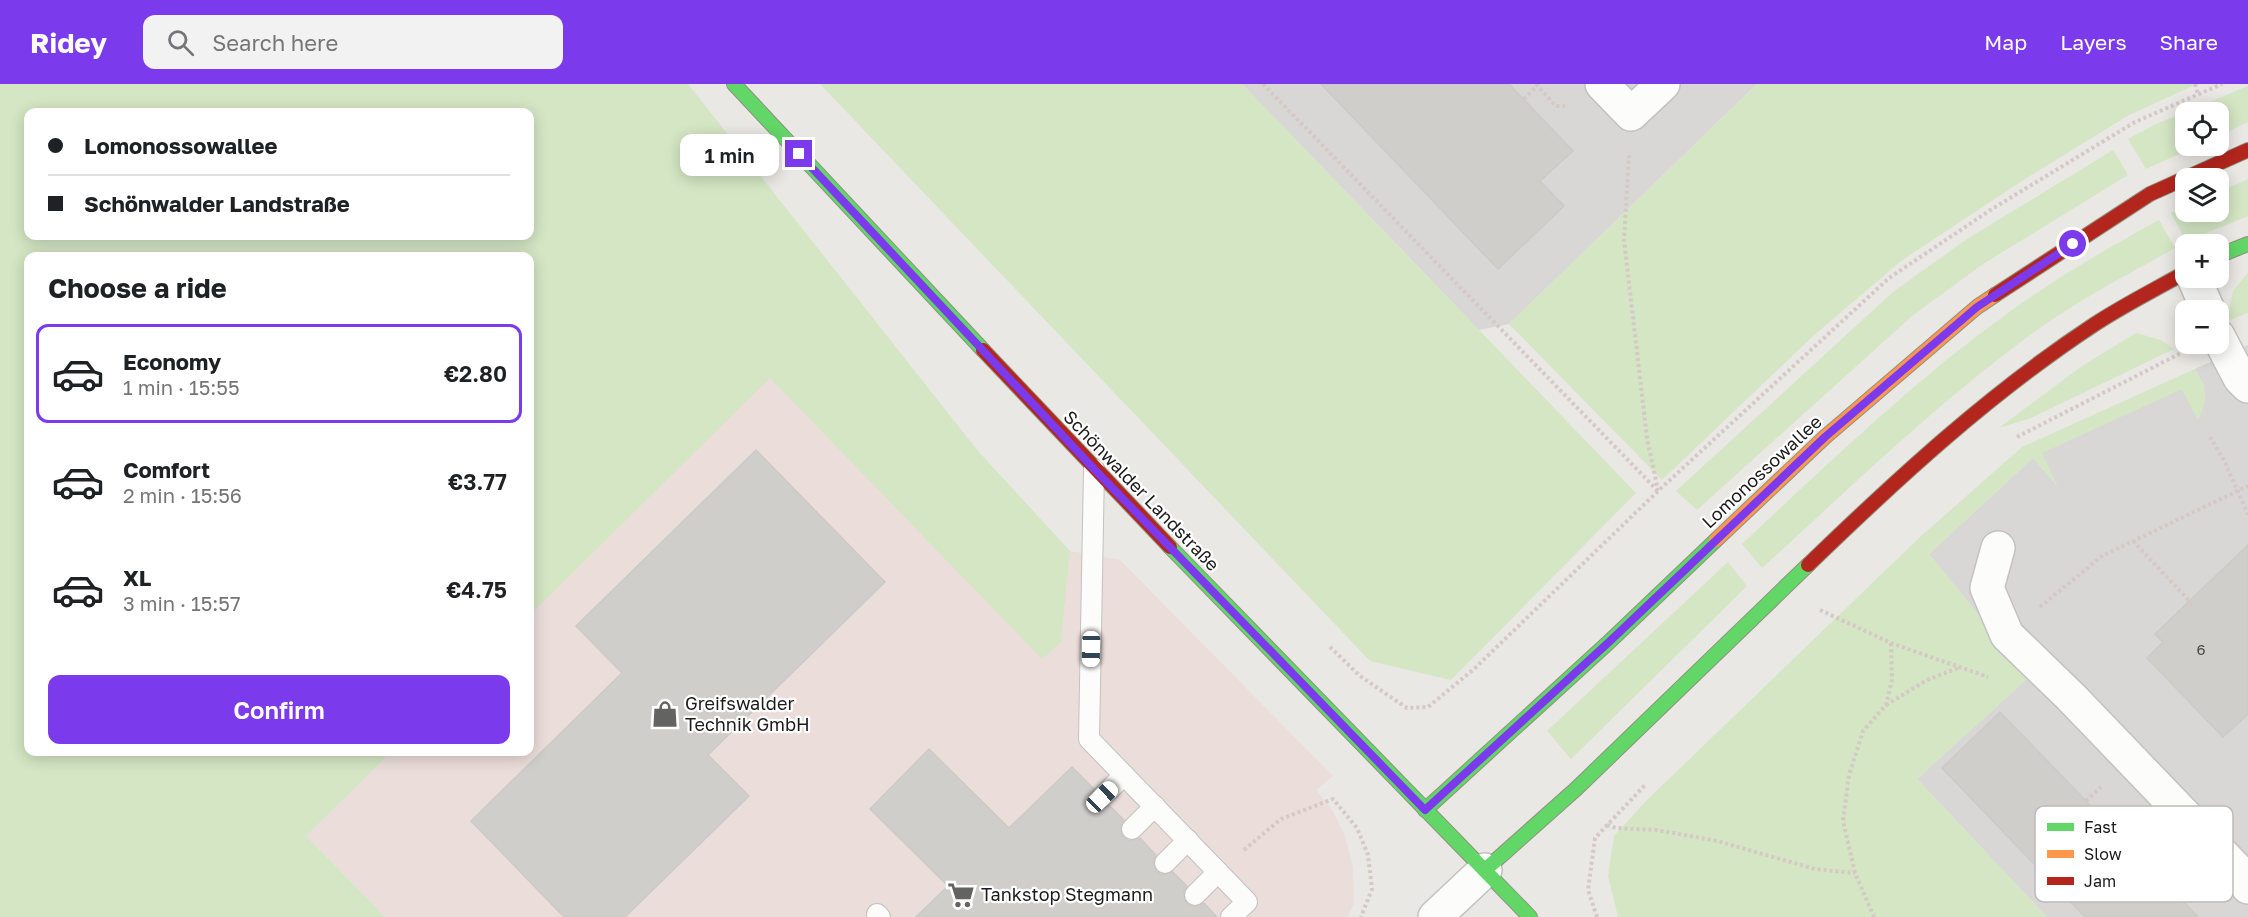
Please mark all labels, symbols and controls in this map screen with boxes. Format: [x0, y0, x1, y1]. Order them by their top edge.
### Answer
search box [143, 15, 563, 69]
text: Ridey [30, 26, 107, 59]
icon: search [164, 26, 197, 59]
text: Search here [212, 29, 338, 56]
text: Map [1984, 29, 2027, 55]
text: Layers [2060, 29, 2127, 55]
text: Share [2160, 29, 2218, 55]
map controls [2175, 102, 2229, 354]
button: locate [2175, 102, 2229, 156]
text: Lomonossowallee [84, 132, 278, 159]
callout: 1 min [679, 133, 778, 175]
route end [785, 140, 812, 167]
text: 1 min [704, 143, 755, 167]
button: layers [2175, 168, 2229, 222]
text: Schönwalder Landstraße [84, 190, 350, 217]
route start [2059, 230, 2086, 257]
button: + [2175, 234, 2229, 288]
text: Choose a ride [48, 272, 227, 304]
button: − [2175, 300, 2229, 354]
icon: car [51, 347, 105, 401]
text: Economy [123, 348, 221, 375]
text: €2.80 [444, 360, 507, 387]
text: 1 min · 15:55 [123, 375, 240, 399]
street label: Schönwalder Landstraße [1059, 406, 1224, 575]
street label: Lomonossowallee [1697, 410, 1826, 532]
icon: car [51, 455, 105, 509]
text: Comfort [123, 456, 210, 483]
text: €3.77 [448, 468, 507, 495]
text: 2 min · 15:56 [123, 483, 242, 507]
icon: car [51, 563, 105, 617]
text: XL [123, 564, 151, 591]
text: €4.75 [446, 576, 507, 603]
text: 3 min · 15:57 [123, 591, 241, 615]
car [1082, 631, 1100, 667]
house number: 6 [2196, 640, 2206, 658]
button: Confirm [48, 675, 510, 744]
place label: Greifswalder Technik GmbH [685, 692, 810, 735]
shop icon: Greifswalder Technik GmbH [650, 699, 680, 729]
car [1083, 778, 1121, 816]
legend [2035, 806, 2233, 902]
text: Fast [2084, 817, 2117, 837]
text: Slow [2084, 844, 2122, 864]
text: Jam [2084, 871, 2116, 891]
supermarket icon: Tankstop Stegmann [946, 880, 976, 910]
place label: Tankstop Stegmann [981, 883, 1153, 905]

